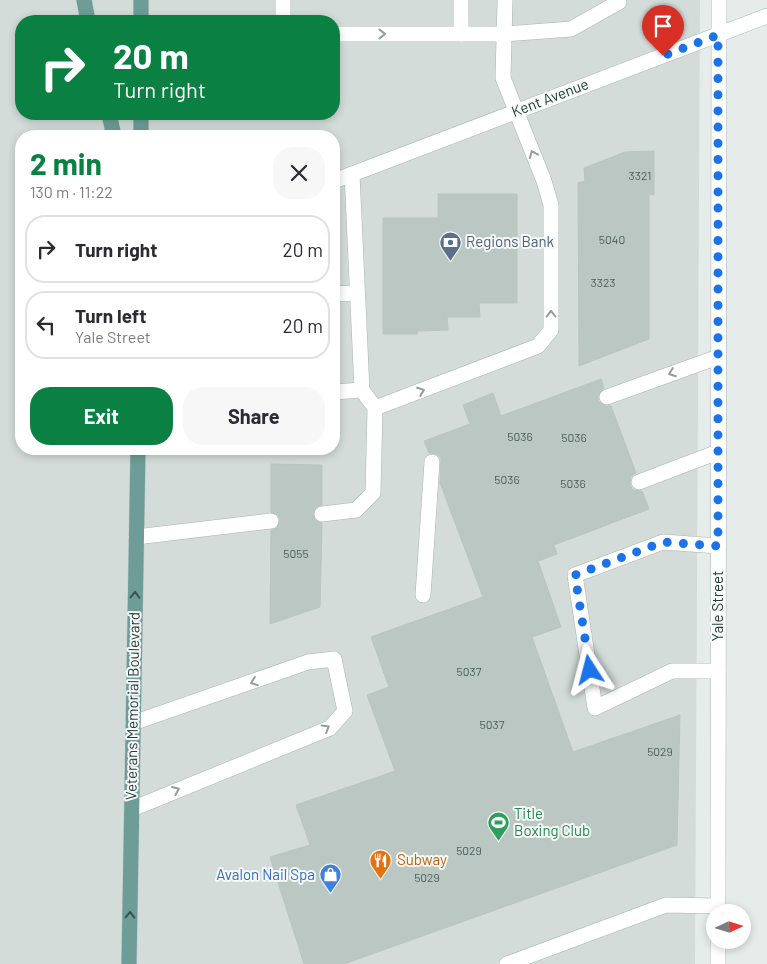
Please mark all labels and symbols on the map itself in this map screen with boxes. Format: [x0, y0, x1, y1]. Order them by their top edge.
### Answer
pin [642, 5, 684, 56]
one-way arrow [379, 29, 387, 39]
street label: Kent Avenue [509, 74, 591, 120]
one-way arrow [529, 150, 539, 159]
house number: 3321 [629, 168, 651, 182]
bank icon: Regions Bank [438, 230, 462, 261]
place label: Regions Bank [466, 232, 555, 250]
house number: 5040 [599, 232, 625, 246]
house number: 3323 [591, 275, 615, 289]
one-way arrow [546, 310, 556, 318]
one-way arrow [669, 367, 677, 377]
one-way arrow [416, 387, 424, 397]
house number: 5036 [507, 429, 533, 443]
house number: 5036 [561, 430, 587, 444]
house number: 5036 [494, 472, 520, 486]
house number: 5036 [560, 476, 586, 490]
house number: 5055 [283, 546, 309, 560]
street label: Yale Street [708, 571, 726, 641]
one-way arrow [130, 591, 140, 599]
street label: Veterans Memorial Boulevard [121, 612, 143, 800]
position arrow [563, 643, 615, 695]
house number: 5037 [457, 664, 482, 678]
one-way arrow [250, 676, 259, 686]
house number: 5037 [480, 717, 505, 731]
one-way arrow [321, 724, 330, 734]
house number: 5029 [647, 744, 673, 758]
one-way arrow [171, 785, 180, 796]
place label: Title Boxing Club [514, 804, 590, 839]
sports icon: Title Boxing Club [486, 811, 510, 842]
house number: 5029 [456, 843, 482, 857]
restaurant icon: Subway [369, 848, 393, 879]
place label: Subway [397, 850, 447, 868]
shop icon: Avalon Nail Spa [319, 863, 343, 894]
place label: Avalon Nail Spa [216, 865, 315, 883]
house number: 5029 [414, 870, 440, 884]
north arrow [706, 904, 751, 949]
one-way arrow [124, 911, 135, 919]

